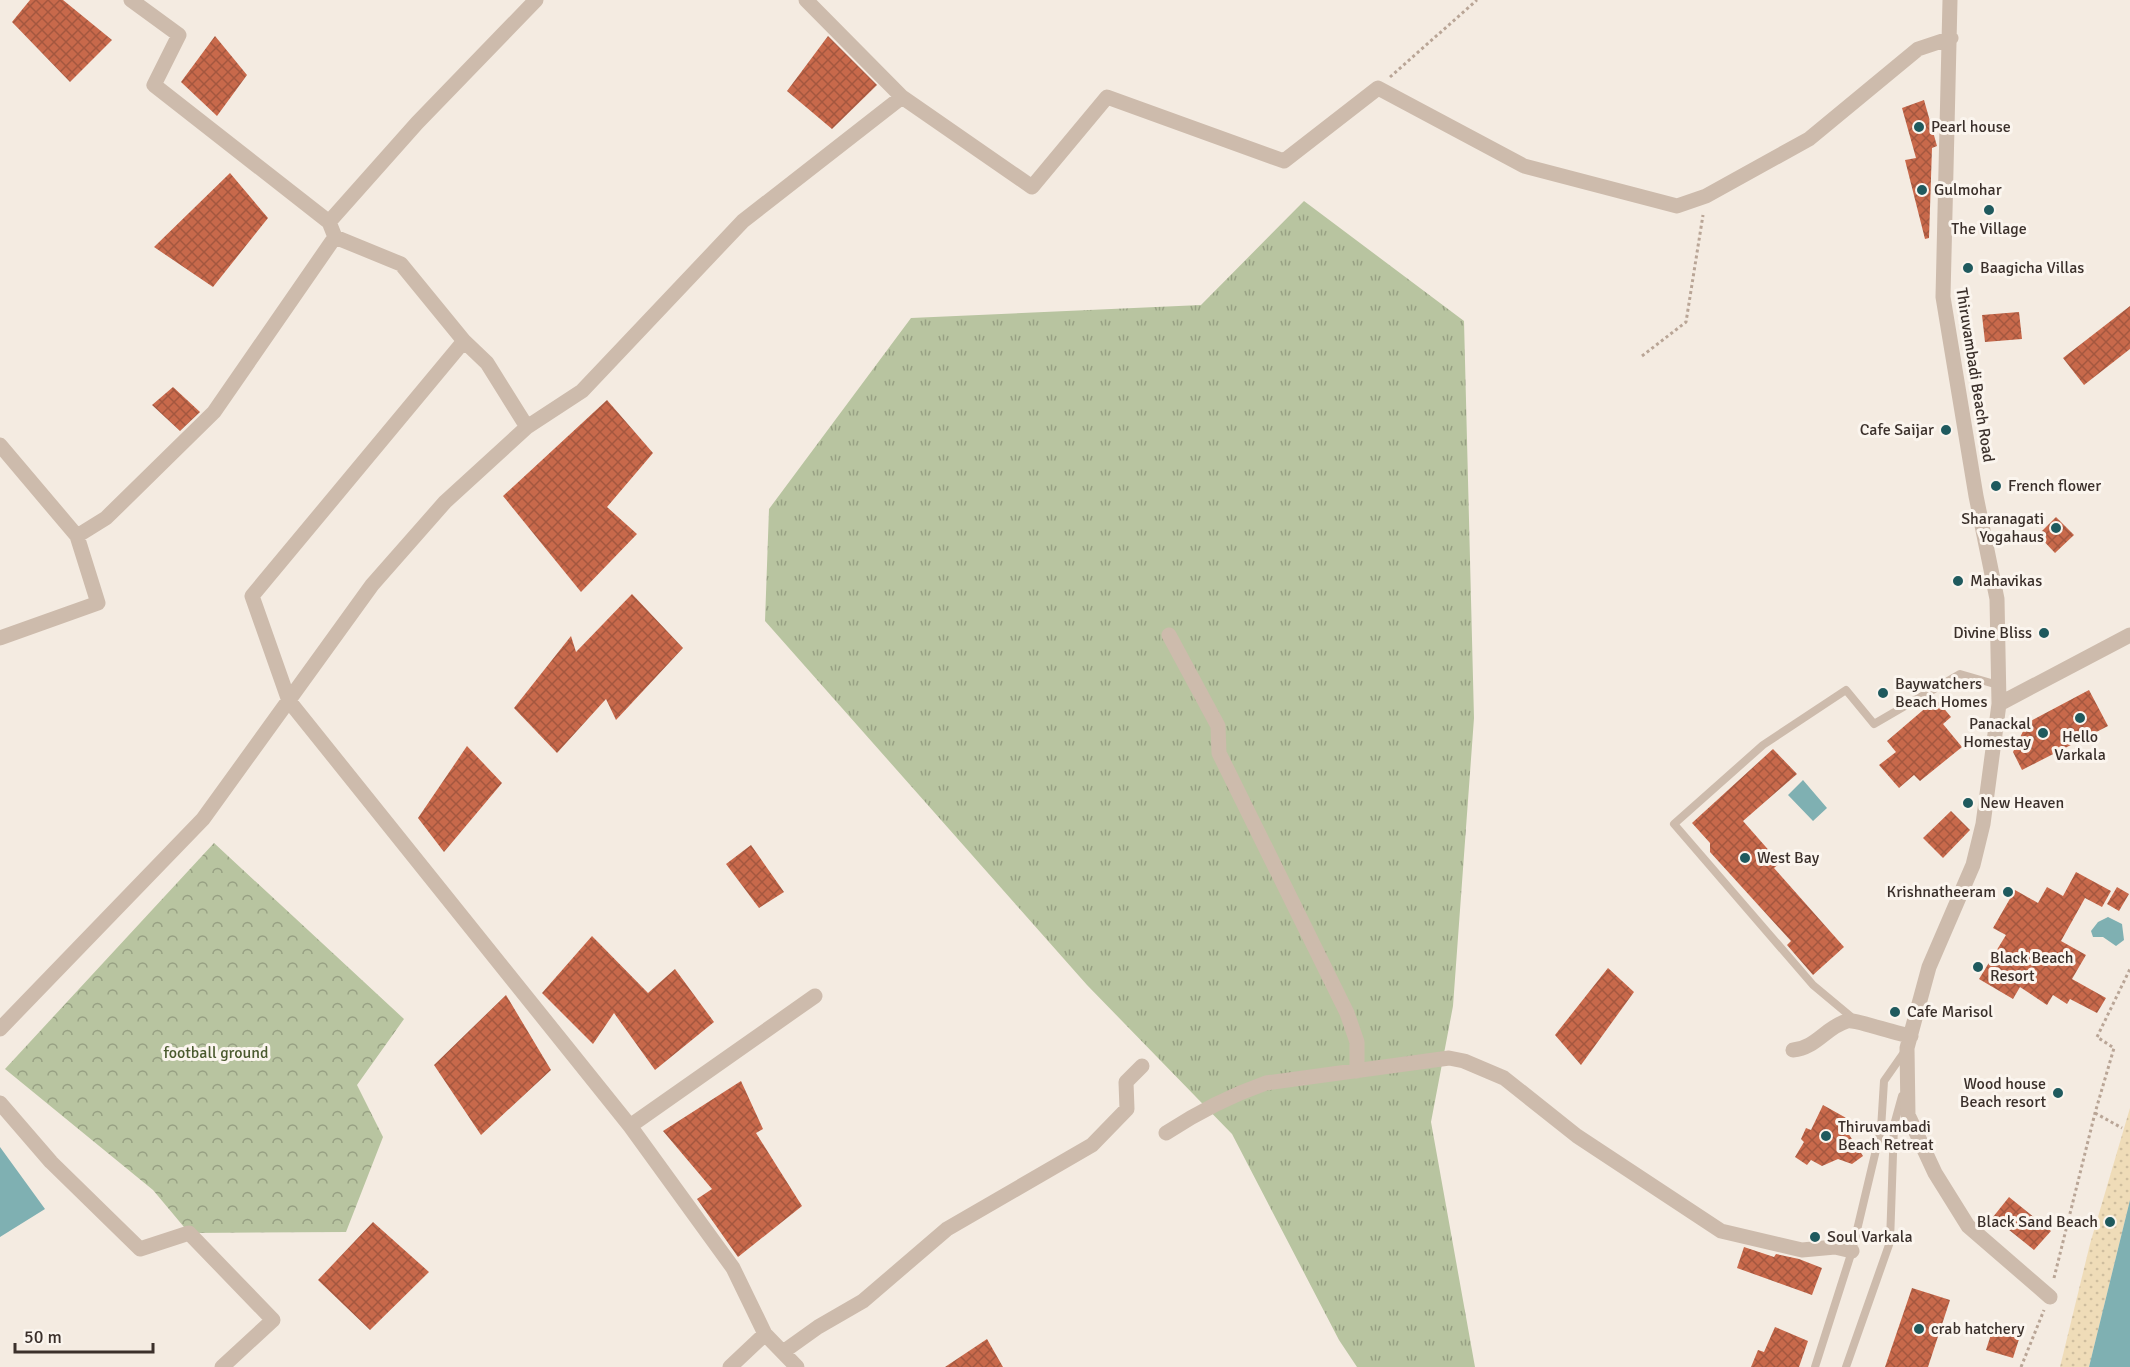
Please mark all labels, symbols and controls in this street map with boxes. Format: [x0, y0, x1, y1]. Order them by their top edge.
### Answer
place label: Pearl house [1931, 117, 2011, 137]
marker: Pearl house [1912, 120, 1926, 134]
place label: Gulmohar [1934, 180, 2002, 200]
marker: Gulmohar [1915, 183, 1929, 197]
marker: The Village [1982, 203, 1996, 217]
place label: The Village [1951, 219, 2027, 239]
place label: Baagicha Villas [1980, 258, 2084, 278]
marker: Baagicha Villas [1961, 261, 1975, 275]
street label: Thiruvambadi Beach Road [1951, 286, 1999, 464]
place label: Cafe Saijar [1860, 420, 1934, 440]
marker: Cafe Saijar [1939, 423, 1953, 437]
place label: French flower [2008, 476, 2101, 496]
marker: French flower [1989, 479, 2003, 493]
place label: Sharanagati Yogahaus [1961, 509, 2044, 547]
marker: Sharanagati Yogahaus [2049, 521, 2063, 535]
place label: Mahavikas [1970, 571, 2042, 591]
marker: Mahavikas [1951, 574, 1965, 588]
place label: Divine Bliss [1953, 623, 2032, 643]
marker: Divine Bliss [2037, 626, 2051, 640]
place label: Baywatchers Beach Homes [1895, 674, 1987, 712]
marker: Baywatchers Beach Homes [1876, 686, 1890, 700]
marker: Hello Varkala [2073, 711, 2087, 725]
place label: Panackal Homestay [1963, 714, 2032, 752]
marker: Panackal Homestay [2036, 726, 2050, 740]
place label: Hello Varkala [2054, 727, 2106, 765]
place label: New Heaven [1980, 793, 2064, 813]
marker: New Heaven [1961, 796, 1975, 810]
place label: West Bay [1757, 848, 1820, 868]
marker: West Bay [1738, 851, 1752, 865]
place label: Krishnatheeram [1887, 882, 1996, 902]
marker: Krishnatheeram [2001, 885, 2015, 899]
place label: Black Beach Resort [1990, 948, 2074, 986]
marker: Black Beach Resort [1971, 960, 1985, 974]
place label: Cafe Marisol [1907, 1002, 1993, 1022]
marker: Cafe Marisol [1888, 1005, 1902, 1019]
park label: football ground [164, 1043, 268, 1063]
place label: Wood house Beach resort [1960, 1074, 2046, 1112]
marker: Wood house Beach resort [2051, 1086, 2065, 1100]
place label: Thiruvambadi Beach Retreat [1838, 1117, 1934, 1155]
marker: Thiruvambadi Beach Retreat [1819, 1129, 1833, 1143]
place label: Black Sand Beach [1977, 1212, 2098, 1232]
marker: Black Sand Beach [2103, 1215, 2117, 1229]
place label: Soul Varkala [1827, 1227, 1913, 1247]
marker: Soul Varkala [1808, 1230, 1822, 1244]
scale bar [15, 1316, 153, 1354]
place label: crab hatchery [1931, 1319, 2025, 1339]
marker: crab hatchery [1912, 1322, 1926, 1336]
text: 50 m [24, 1326, 62, 1348]

